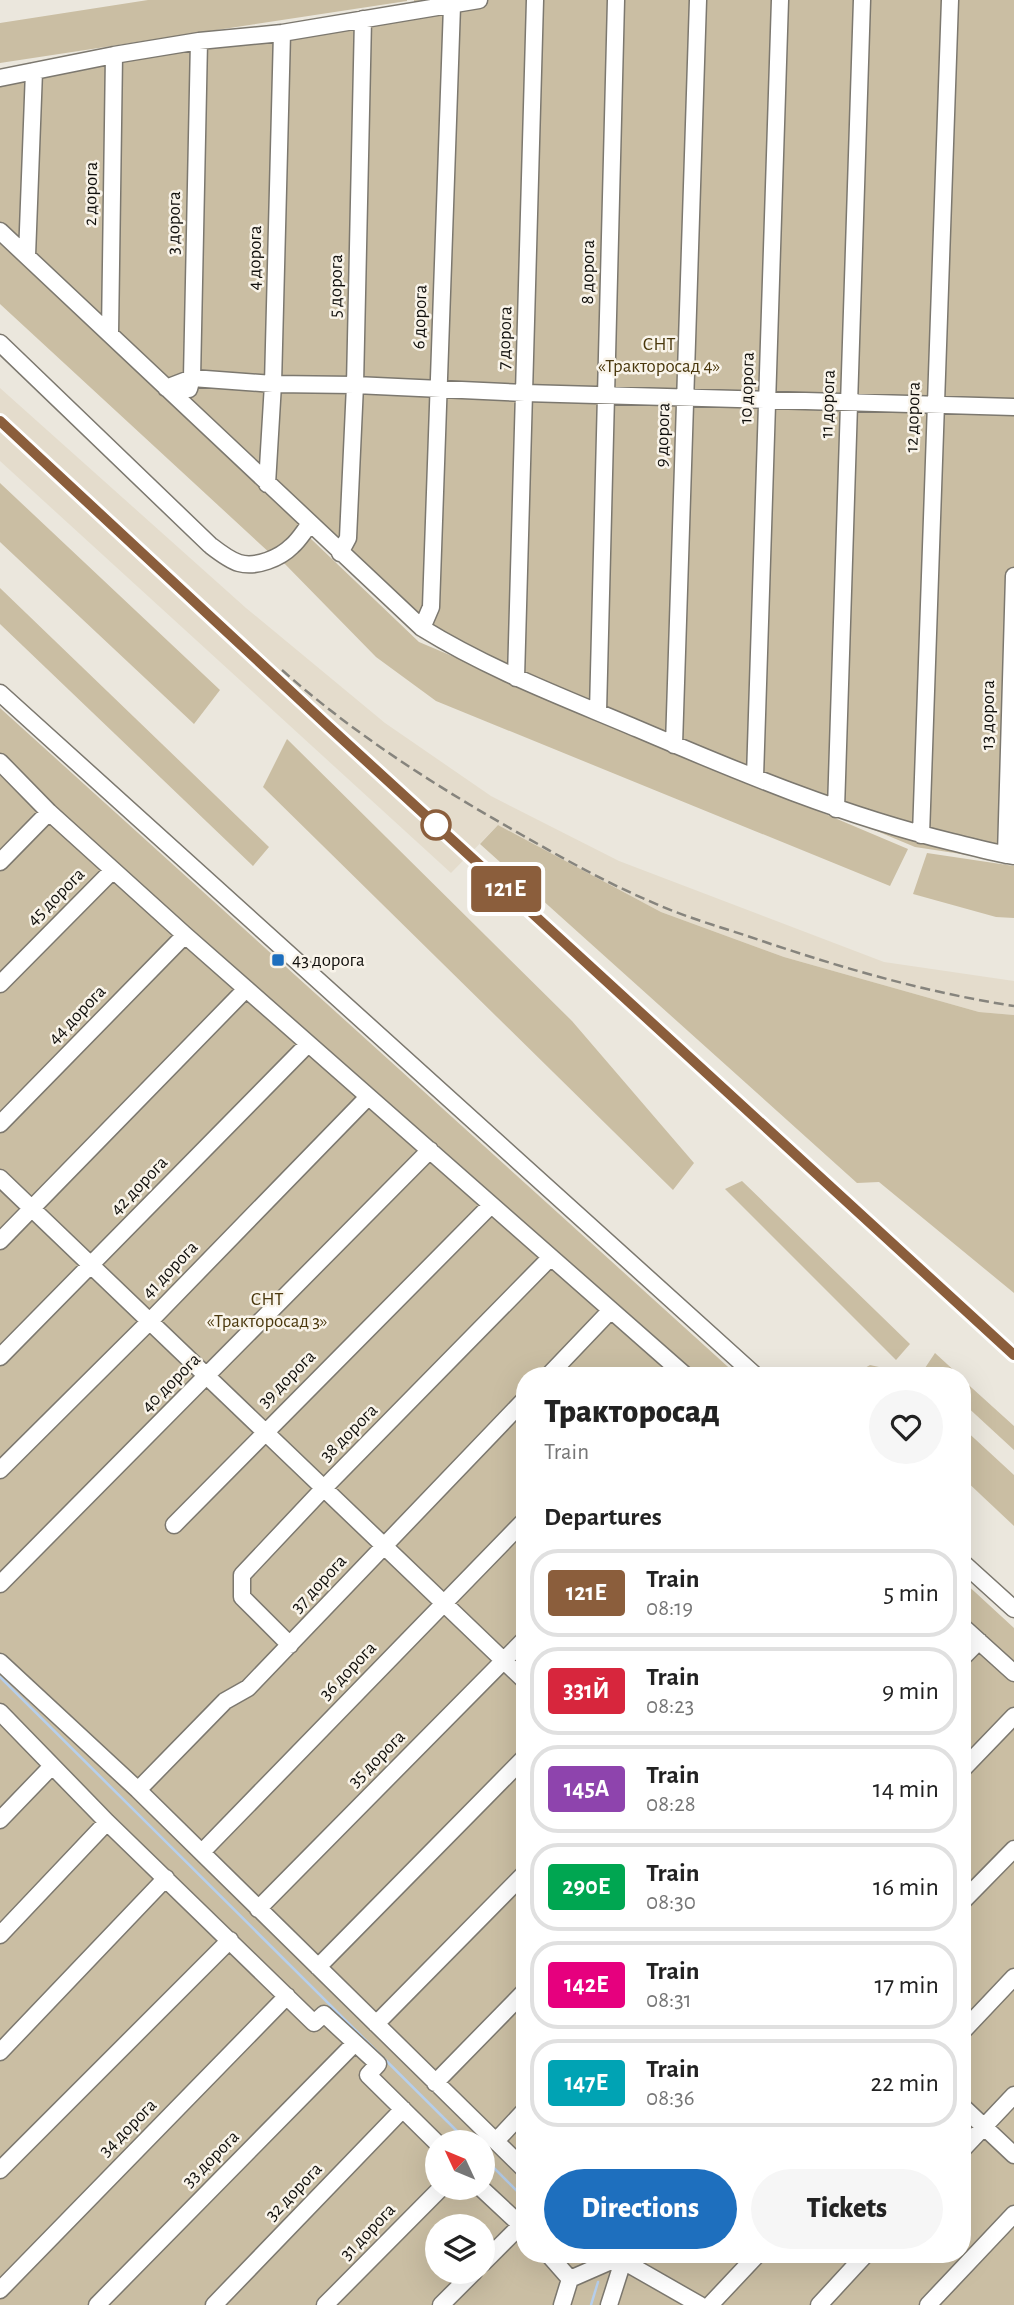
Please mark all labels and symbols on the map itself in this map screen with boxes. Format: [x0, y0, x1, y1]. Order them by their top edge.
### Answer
street label: 2 дорога [81, 161, 101, 226]
street label: 3 дорога [164, 191, 184, 255]
street label: 4 дорога [245, 225, 265, 291]
street label: 8 дорога [578, 239, 598, 305]
street label: 5 дорога [326, 254, 346, 318]
street label: 6 дорога [409, 284, 431, 350]
street label: 7 дорога [494, 306, 516, 370]
park label: СНТ «Тракторосад 4» [598, 335, 720, 376]
street label: 10 дорога [736, 351, 758, 424]
street label: 11 дорога [817, 369, 839, 439]
street label: 12 дорога [902, 381, 924, 453]
street label: 9 дорога [652, 402, 674, 468]
street label: 13 дорога [978, 679, 998, 750]
unlabelled marker [421, 810, 451, 840]
street label: 45 дорога [24, 864, 89, 929]
line badge: 121Е [457, 866, 555, 912]
place label: 43 дорога [292, 951, 365, 970]
marker: 43 дорога [270, 952, 286, 968]
street label: 44 дорога [44, 982, 110, 1048]
street label: 42 дорога [107, 1153, 172, 1219]
street label: 41 дорога [138, 1237, 202, 1302]
park label: СНТ «Тракторосад 3» [206, 1290, 328, 1331]
street label: 39 дорога [255, 1346, 320, 1411]
street label: 40 дорога [138, 1350, 204, 1416]
street label: 38 дорога [317, 1400, 382, 1465]
street label: 37 дорога [288, 1551, 351, 1617]
street label: 36 дорога [316, 1638, 380, 1704]
street label: 35 дорога [345, 1727, 409, 1791]
street label: 34 дорога [96, 2095, 161, 2160]
street label: 33 дорога [179, 2127, 243, 2191]
north arrow [425, 2130, 495, 2200]
street label: 32 дорога [262, 2159, 326, 2225]
street label: 31 дорога [337, 2200, 399, 2264]

